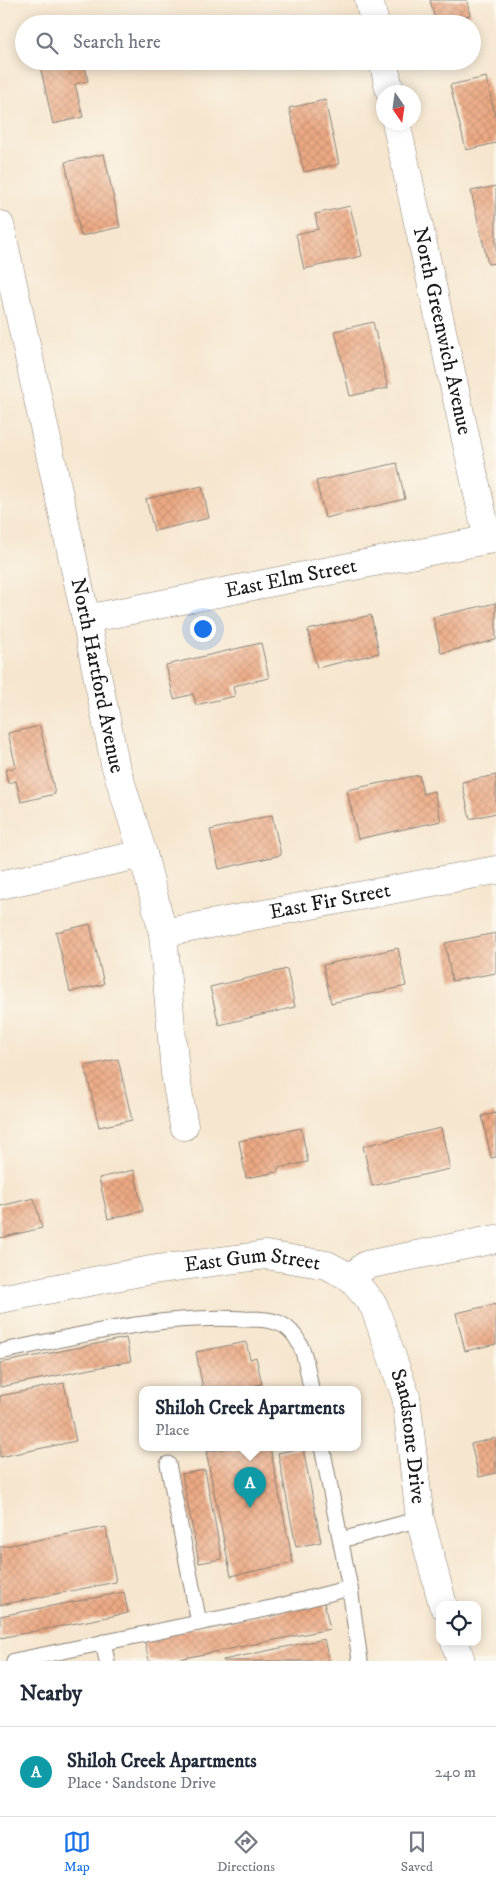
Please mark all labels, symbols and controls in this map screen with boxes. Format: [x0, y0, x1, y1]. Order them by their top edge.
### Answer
search box [15, 15, 481, 70]
icon: search [33, 29, 61, 57]
text: Search here [73, 31, 161, 54]
north arrow [376, 85, 421, 130]
street label: North Greenwich Avenue [407, 225, 478, 438]
street label: East Elm Street [223, 553, 359, 604]
street label: North Hartford Avenue [64, 576, 130, 777]
your location [190, 616, 216, 642]
street label: East Fir Street [267, 877, 393, 926]
street label: East Gum Street [183, 1242, 322, 1279]
street label: Sandstone Drive [384, 1366, 431, 1505]
popup [139, 1386, 361, 1451]
text: Shiloh Creek Apartments [155, 1397, 345, 1420]
text: Place [155, 1420, 190, 1440]
pin: A [234, 1467, 266, 1508]
map controls [436, 1601, 481, 1646]
button: locate [436, 1601, 481, 1646]
text: Nearby [20, 1681, 82, 1707]
text: Shiloh Creek Apartments [67, 1750, 257, 1773]
text: A [31, 1762, 41, 1782]
text: 240 m [435, 1762, 476, 1782]
text: Place · Sandstone Drive [67, 1773, 216, 1793]
tab: Map [63, 1828, 91, 1876]
tab: Directions [217, 1828, 275, 1876]
tab: Saved [401, 1828, 433, 1876]

